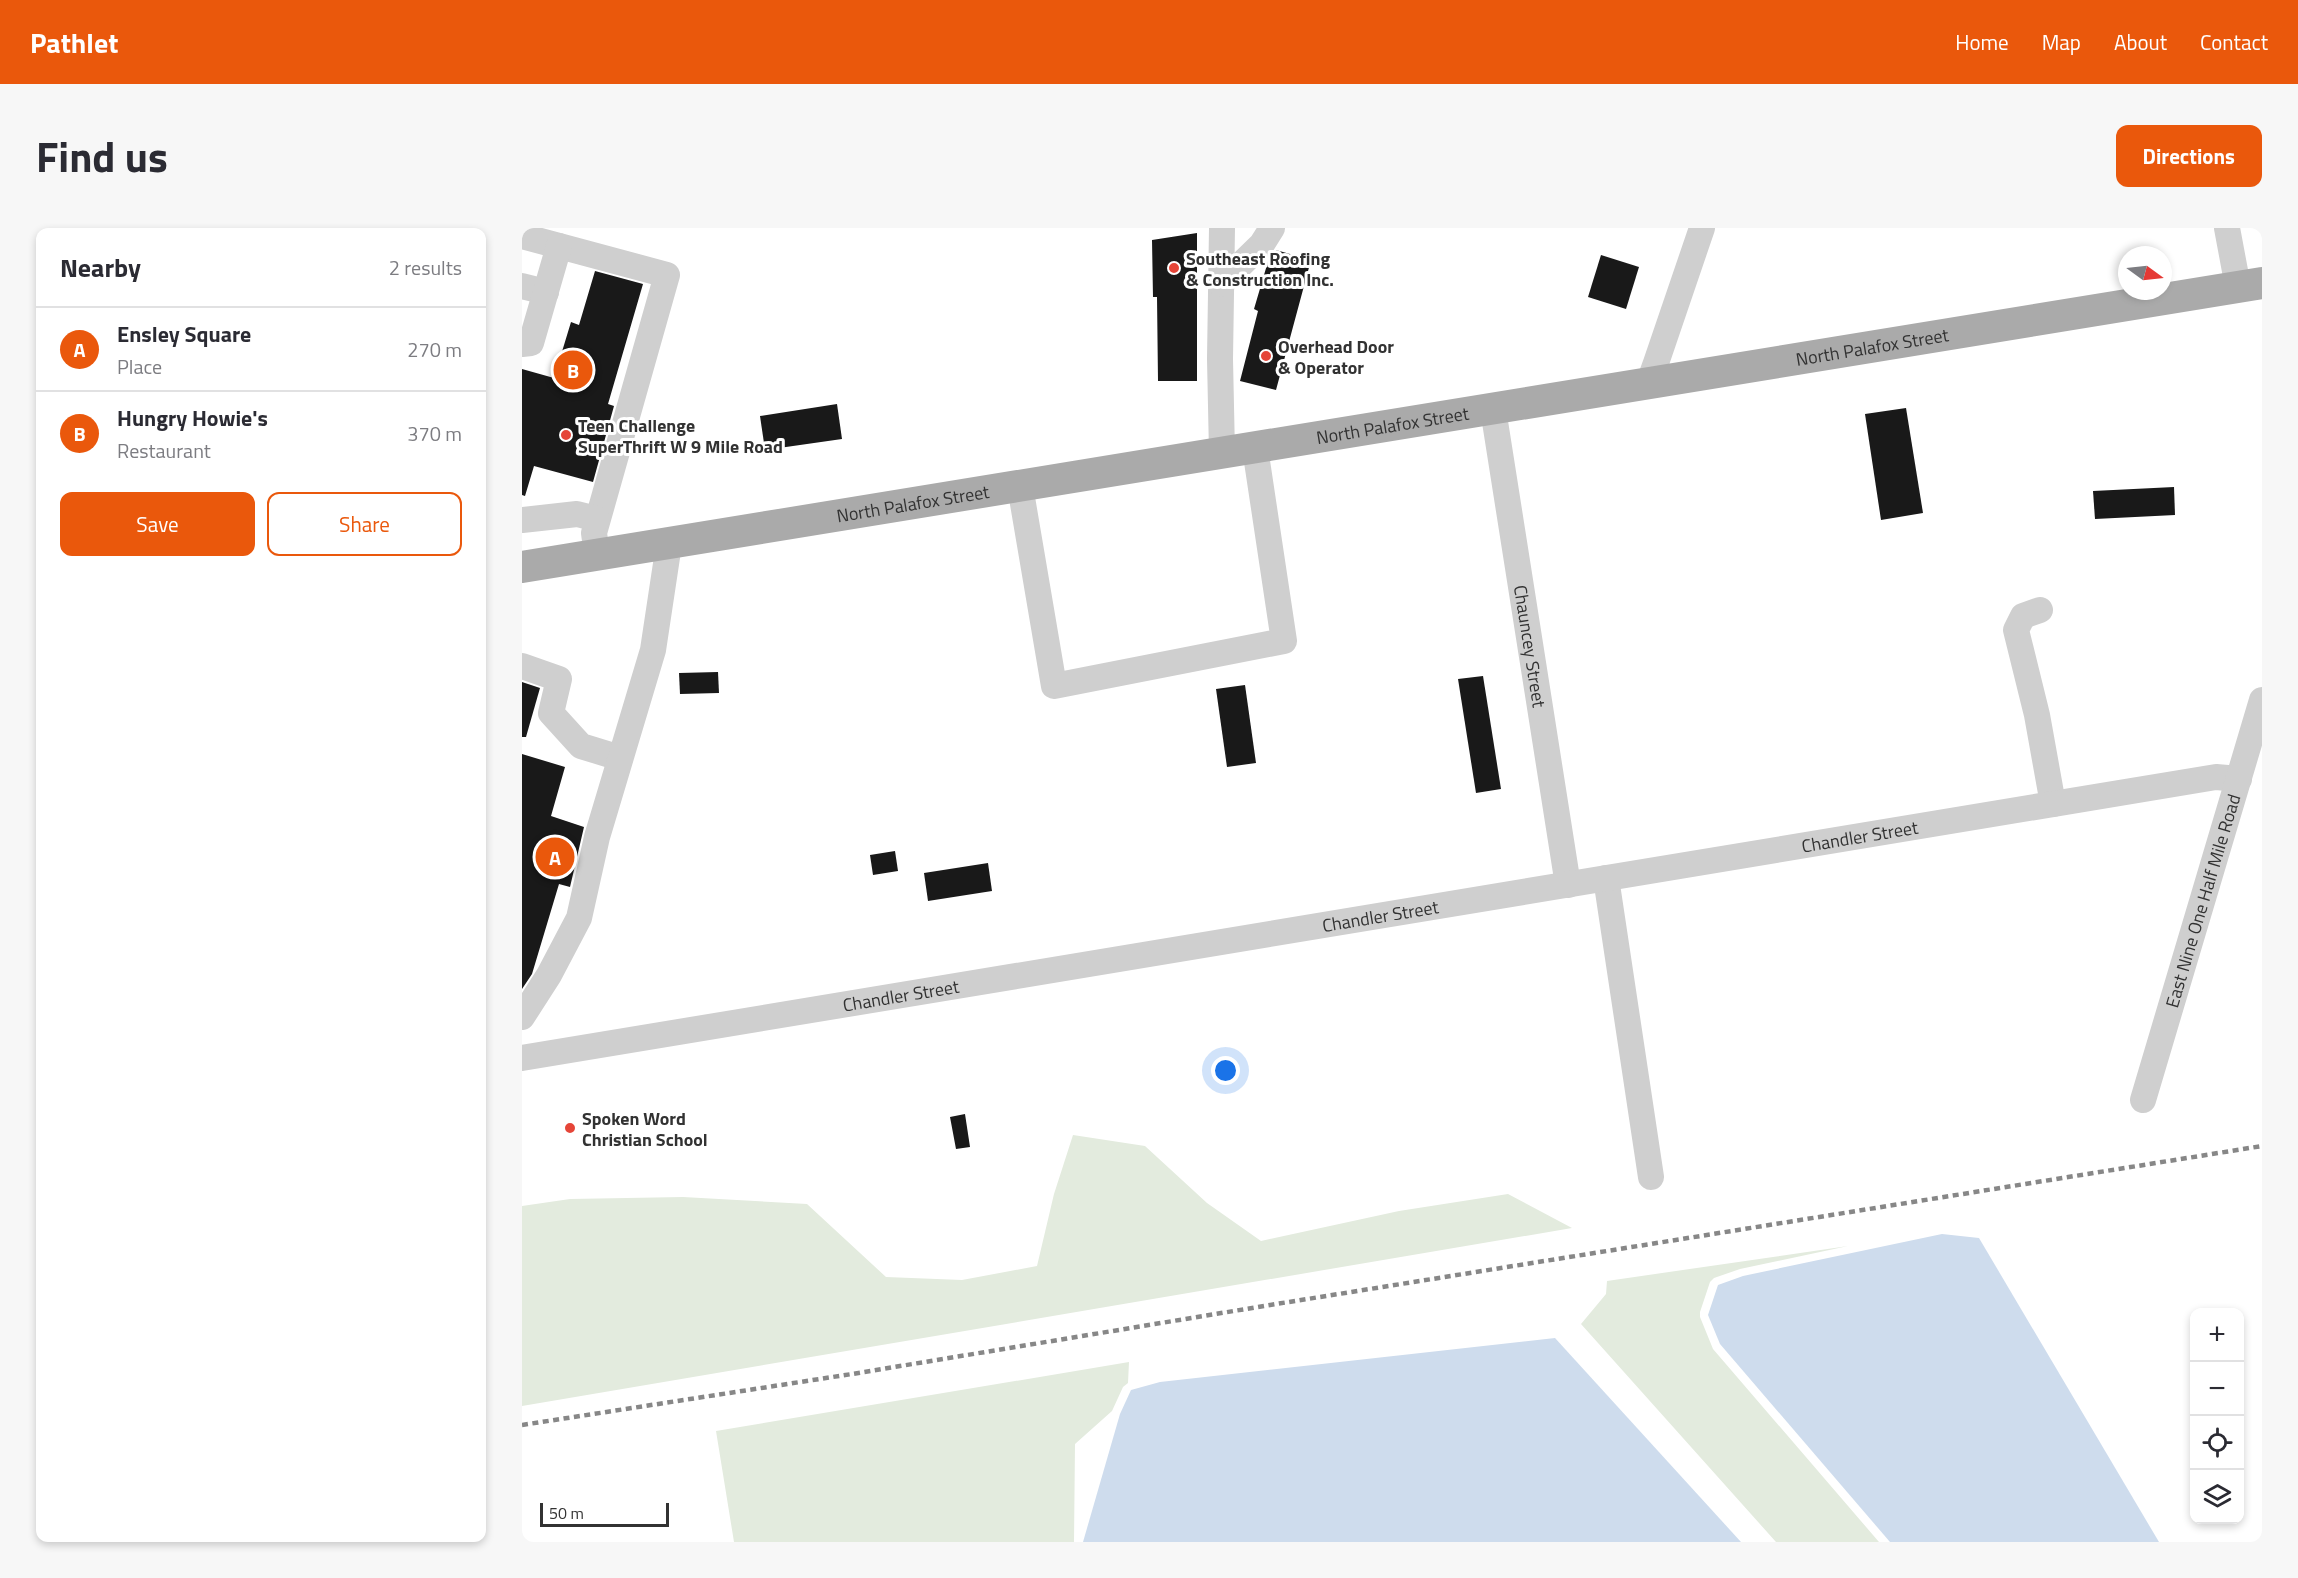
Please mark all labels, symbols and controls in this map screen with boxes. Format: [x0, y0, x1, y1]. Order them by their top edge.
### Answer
text: Pathlet [30, 21, 118, 64]
text: Home [1955, 26, 2009, 58]
text: Map [2042, 26, 2081, 58]
text: About [2114, 26, 2167, 58]
text: Contact [2200, 26, 2268, 58]
text: Find us [36, 124, 168, 188]
button: Directions [2116, 125, 2262, 187]
place label: Southeast Roofing & Construction Inc. [1186, 245, 1334, 293]
north arrow [2118, 246, 2172, 300]
text: Nearby [60, 248, 141, 287]
text: 2 results [389, 252, 462, 283]
marker: Southeast Roofing & Construction Inc. [1167, 261, 1181, 275]
text: Ensley Square [117, 317, 251, 351]
street label: North Palafox Street [1794, 321, 1951, 372]
place label: Overhead Door & Operator [1278, 333, 1394, 381]
text: A [73, 334, 86, 365]
text: 270 m [407, 334, 462, 365]
pin: B [554, 348, 592, 392]
marker: Overhead Door & Operator [1259, 349, 1273, 363]
text: Place [117, 351, 162, 382]
street label: North Palafox Street [1314, 399, 1471, 451]
text: Hungry Howie's [117, 401, 268, 435]
place label: Teen Challenge SuperThrift W 9 Mile Road [578, 412, 783, 460]
text: B [73, 418, 86, 449]
text: 370 m [407, 418, 462, 449]
marker: Teen Challenge SuperThrift W 9 Mile Road [559, 428, 573, 442]
text: Restaurant [117, 435, 211, 466]
street label: North Palafox Street [835, 477, 992, 529]
button: Save [60, 492, 255, 556]
button: Share [267, 492, 462, 556]
street label: Chauncey Street [1507, 583, 1553, 710]
street label: East Nine One Half Mile Road [2158, 790, 2247, 1011]
street label: Chandler Street [1799, 813, 1921, 859]
pin: A [536, 834, 574, 880]
street label: Chandler Street [1320, 893, 1441, 939]
street label: Chandler Street [841, 972, 962, 1018]
your location [1211, 1056, 1240, 1085]
place label: Spoken Word Christian School [582, 1105, 708, 1153]
marker: Spoken Word Christian School [563, 1121, 577, 1135]
map controls [2190, 1308, 2244, 1524]
button: + [2190, 1308, 2244, 1362]
button: − [2190, 1362, 2244, 1416]
button: locate [2190, 1416, 2244, 1470]
button: layers [2190, 1470, 2244, 1524]
scale bar [540, 1500, 669, 1528]
text: 50 m [549, 1501, 584, 1525]

